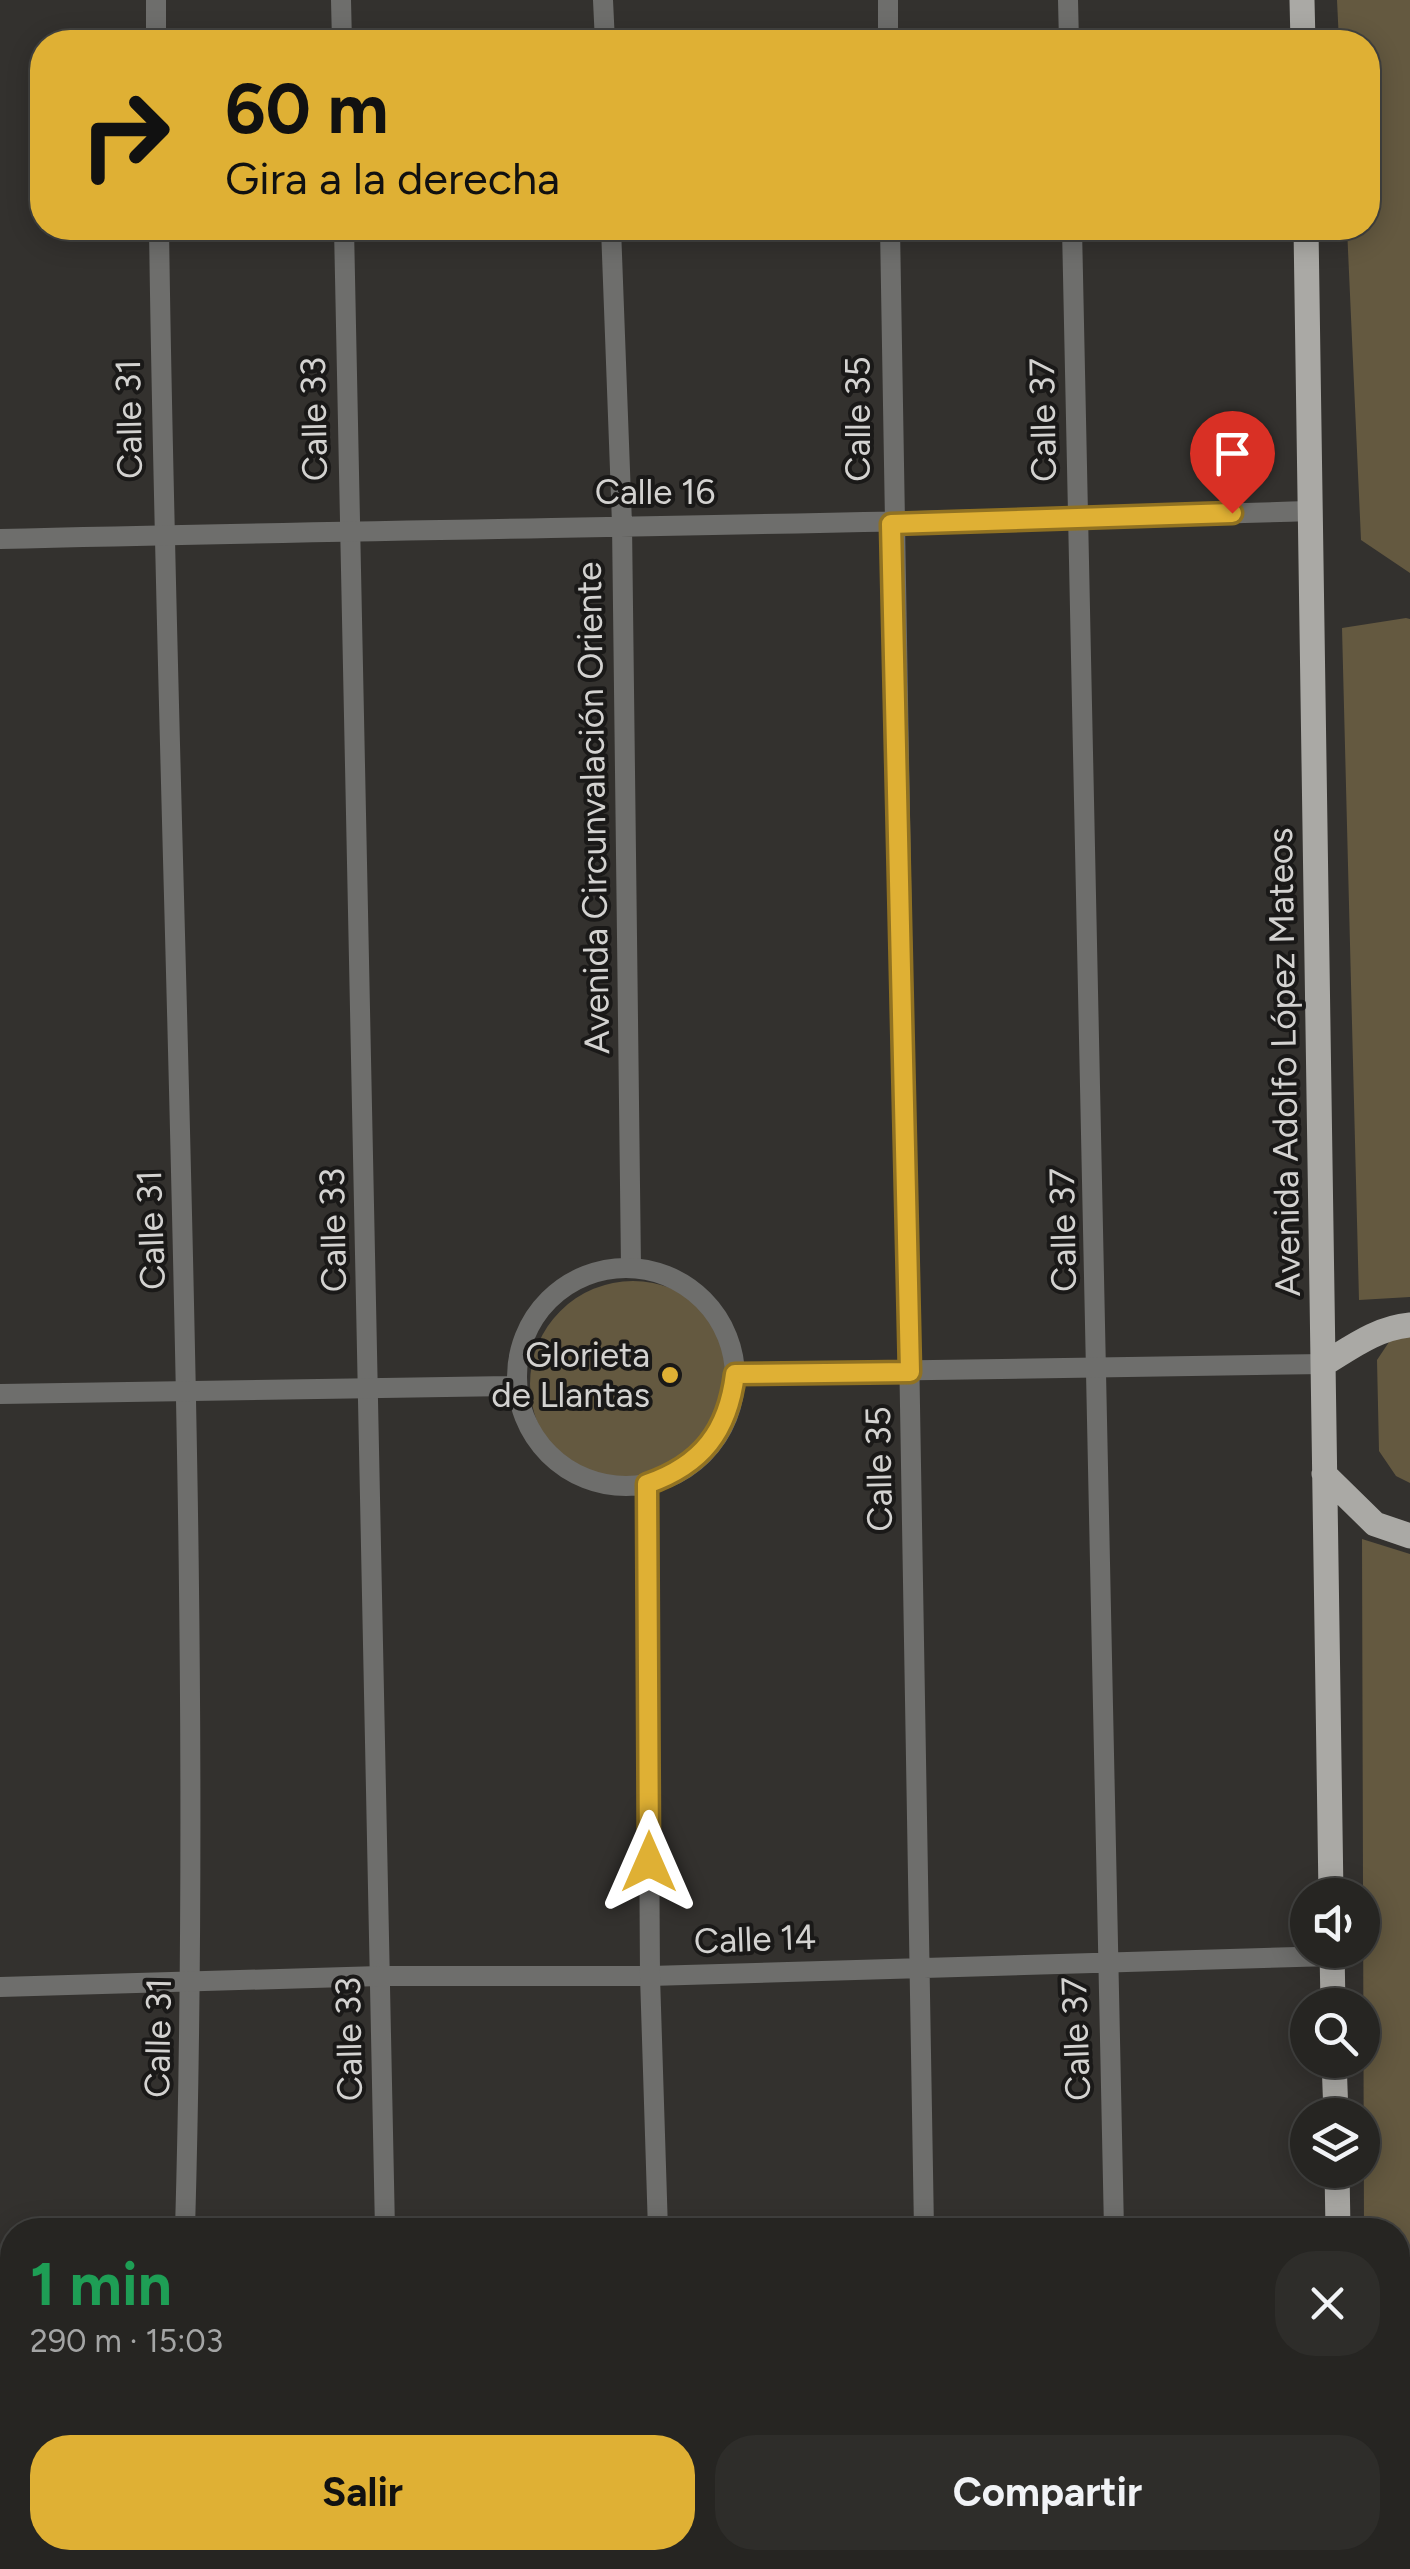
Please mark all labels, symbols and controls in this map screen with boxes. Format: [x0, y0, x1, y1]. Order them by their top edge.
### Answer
text: 60 m [225, 66, 389, 151]
icon: right [60, 70, 190, 200]
text: Gira a la derecha [225, 151, 560, 205]
street label: Calle 33 [292, 356, 336, 482]
street label: Calle 35 [837, 356, 879, 482]
street label: Calle 37 [1021, 358, 1065, 482]
street label: Calle 31 [107, 359, 151, 479]
pin [1190, 411, 1275, 514]
icon: arrive [1205, 426, 1260, 481]
street label: Calle 16 [595, 471, 715, 513]
street label: Avenida Circunvalación Oriente [568, 561, 618, 1055]
street label: Avenida Adolfo López Mateos [1259, 827, 1309, 1297]
street label: Calle 33 [311, 1167, 355, 1293]
street label: Calle 37 [1041, 1168, 1085, 1292]
street label: Calle 31 [128, 1169, 174, 1291]
place label: Glorieta de Llantas [491, 1334, 650, 1416]
marker: Glorieta de Llantas [659, 1364, 681, 1386]
street label: Calle 35 [857, 1406, 901, 1532]
position arrow [597, 1810, 701, 1914]
map controls [1290, 1878, 1380, 2188]
button: sound [1290, 1878, 1380, 1968]
street label: Calle 14 [693, 1916, 817, 1962]
street label: Calle 33 [327, 1976, 371, 2102]
street label: Calle 37 [1053, 1976, 1099, 2102]
street label: Calle 31 [136, 1978, 180, 2098]
button: search [1290, 1988, 1380, 2078]
button: layers [1290, 2098, 1380, 2188]
text: 1 min [30, 2248, 172, 2320]
button: close [1275, 2251, 1380, 2356]
text: 290 m · 15:03 [30, 2322, 223, 2360]
button: Salir [30, 2435, 695, 2550]
button: Compartir [715, 2435, 1380, 2550]

